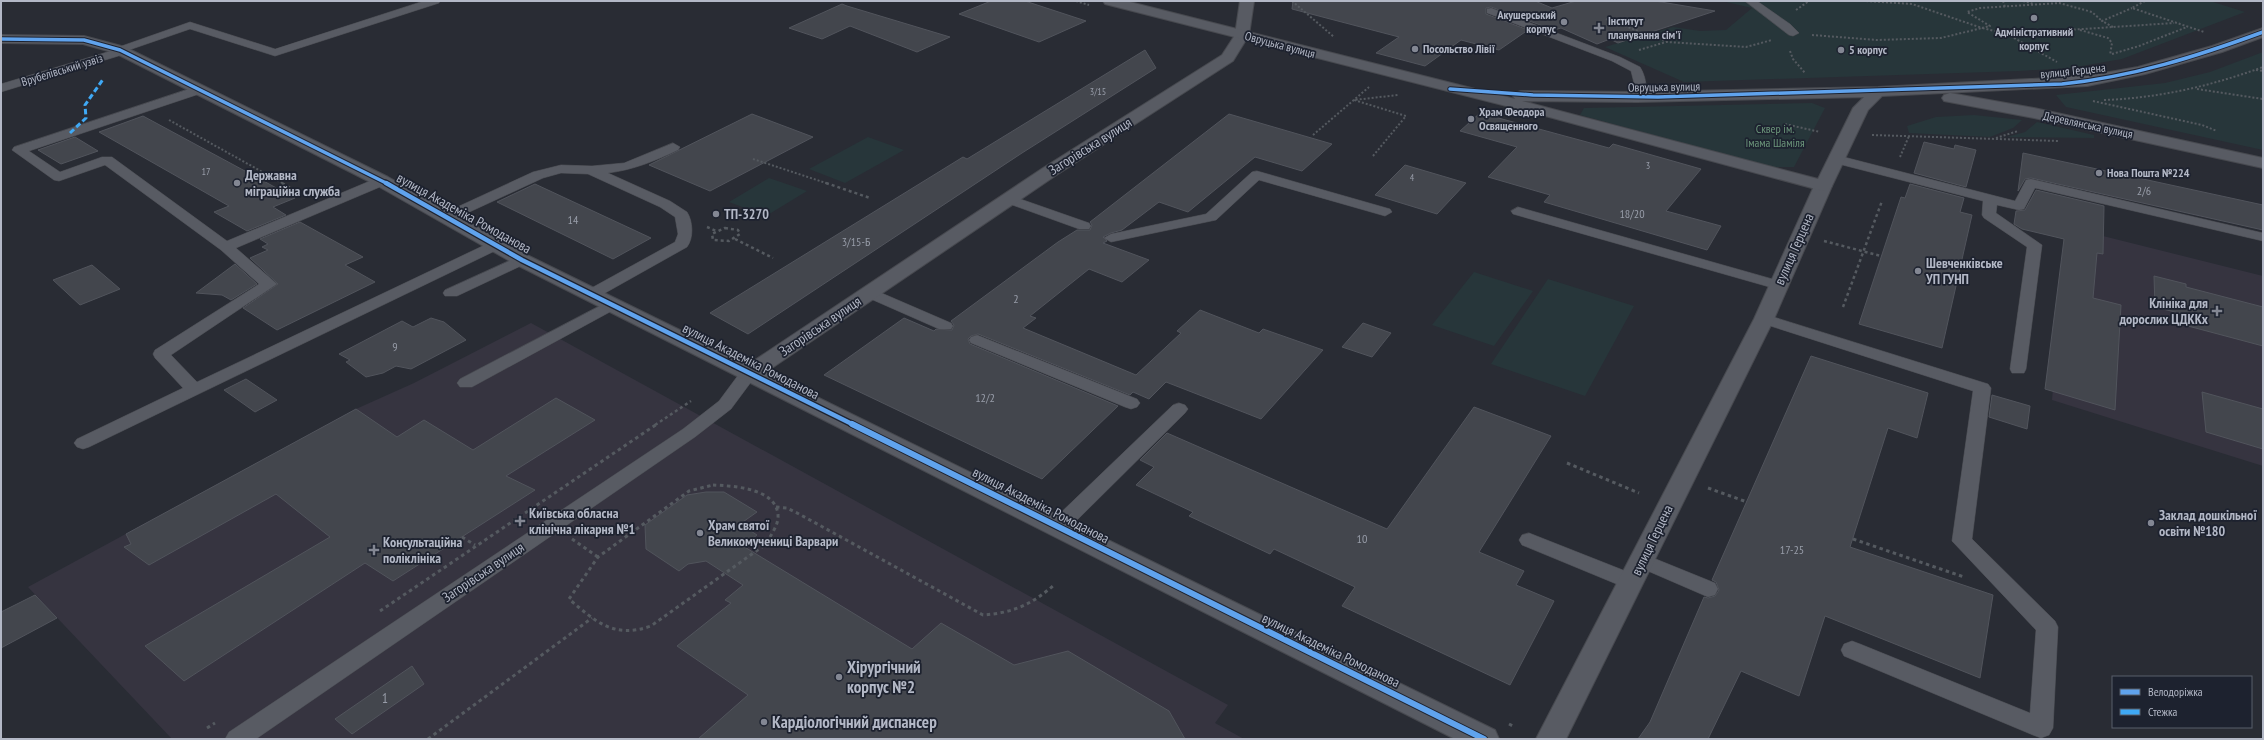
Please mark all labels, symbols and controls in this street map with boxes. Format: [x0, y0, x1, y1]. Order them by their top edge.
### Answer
place label: Акушерський корпус [1497, 7, 1557, 36]
place label: Інститут планування сім'ї [1608, 13, 1682, 42]
marker: Адміністративний корпус [2029, 13, 2039, 23]
marker: Акушерський корпус [1559, 17, 1569, 27]
marker: Інститут планування сім'ї [1593, 22, 1605, 34]
place label: Адміністративний корпус [1994, 24, 2073, 53]
street label: Овруцька вулиця [1243, 28, 1317, 61]
place label: Посольство Лівії [1423, 41, 1496, 56]
place label: 5 корпус [1849, 42, 1888, 57]
marker: Посольство Лівії [1410, 44, 1420, 54]
marker: 5 корпус [1836, 45, 1846, 55]
street label: Врубелівський узвіз [19, 50, 104, 89]
street label: вулиця Герцена [2040, 60, 2106, 81]
street label: Овруцька вулиця [1628, 78, 1701, 95]
house number: 3/15 [1090, 85, 1106, 98]
place label: Храм Феодора Освященного [1479, 104, 1545, 133]
street label: Деревлянська вулиця [2042, 108, 2135, 141]
street label: Загорівська вулиця [1045, 113, 1135, 179]
marker: Храм Феодора Освященного [1466, 114, 1476, 124]
park label: Сквер ім. Імама Шаміля [1745, 121, 1805, 150]
house number: 3 [1646, 159, 1650, 172]
house number: 17 [202, 165, 211, 178]
place label: Нова Пошта №224 [2107, 165, 2190, 180]
place label: Державна міграційна служба [245, 166, 340, 200]
marker: Нова Пошта №224 [2094, 168, 2104, 178]
street label: вулиця Академіка Ромоданова [394, 169, 534, 257]
house number: 4 [1410, 171, 1415, 184]
marker: Державна міграційна служба [232, 178, 242, 188]
house number: 2/6 [2137, 183, 2151, 198]
place label: ТП-3270 [724, 205, 769, 223]
house number: 18/20 [1619, 206, 1645, 221]
marker: ТП-3270 [711, 209, 721, 219]
street label: вулиця Герцена [1770, 210, 1818, 288]
house number: 14 [568, 212, 579, 227]
house number: 3/15-Б [842, 234, 870, 249]
place label: Шевченківське УП ГУНП [1925, 254, 2003, 288]
marker: Шевченківське УП ГУНП [1913, 266, 1923, 276]
house number: 2 [1013, 291, 1019, 306]
street label: Загорівська вулиця [776, 292, 864, 360]
place label: Клініка для дорослих ЦДККх [2118, 294, 2209, 328]
marker: Клініка для дорослих ЦДККх [2211, 305, 2223, 317]
street label: вулиця Академіка Ромоданова [680, 319, 822, 403]
house number: 9 [392, 339, 398, 354]
house number: 12/2 [975, 390, 995, 405]
street label: вулиця Академіка Ромоданова [970, 463, 1112, 547]
street label: вулиця Герцена [1627, 502, 1677, 578]
place label: Київська обласна клінічна лікарня №1 [529, 504, 635, 538]
place label: Заклад дошкільної освіти №180 [2159, 506, 2257, 540]
marker: Київська обласна клінічна лікарня №1 [514, 515, 526, 527]
place label: Храм святої Великомучениці Варвари [708, 516, 838, 550]
marker: Заклад дошкільної освіти №180 [2146, 518, 2156, 528]
marker: Храм святої Великомучениці Варвари [695, 528, 705, 538]
house number: 10 [1357, 531, 1367, 546]
place label: Консультаційна поліклініка [383, 533, 462, 567]
street label: Загорівська вулиця [439, 538, 527, 606]
house number: 17-25 [1780, 542, 1804, 557]
marker: Консультаційна поліклініка [368, 544, 380, 556]
street label: вулиця Академіка Ромоданова [1259, 609, 1403, 691]
place label: Хірургічний корпус №2 [847, 656, 921, 698]
marker: Хірургічний корпус №2 [834, 672, 844, 682]
legend [2112, 676, 2252, 728]
text: Велодоріжка [2148, 684, 2203, 699]
house number: 1 [382, 689, 388, 707]
text: Стежка [2148, 704, 2178, 719]
place label: Кардіологічний диспансер [772, 711, 937, 733]
marker: Кардіологічний диспансер [759, 717, 769, 727]

